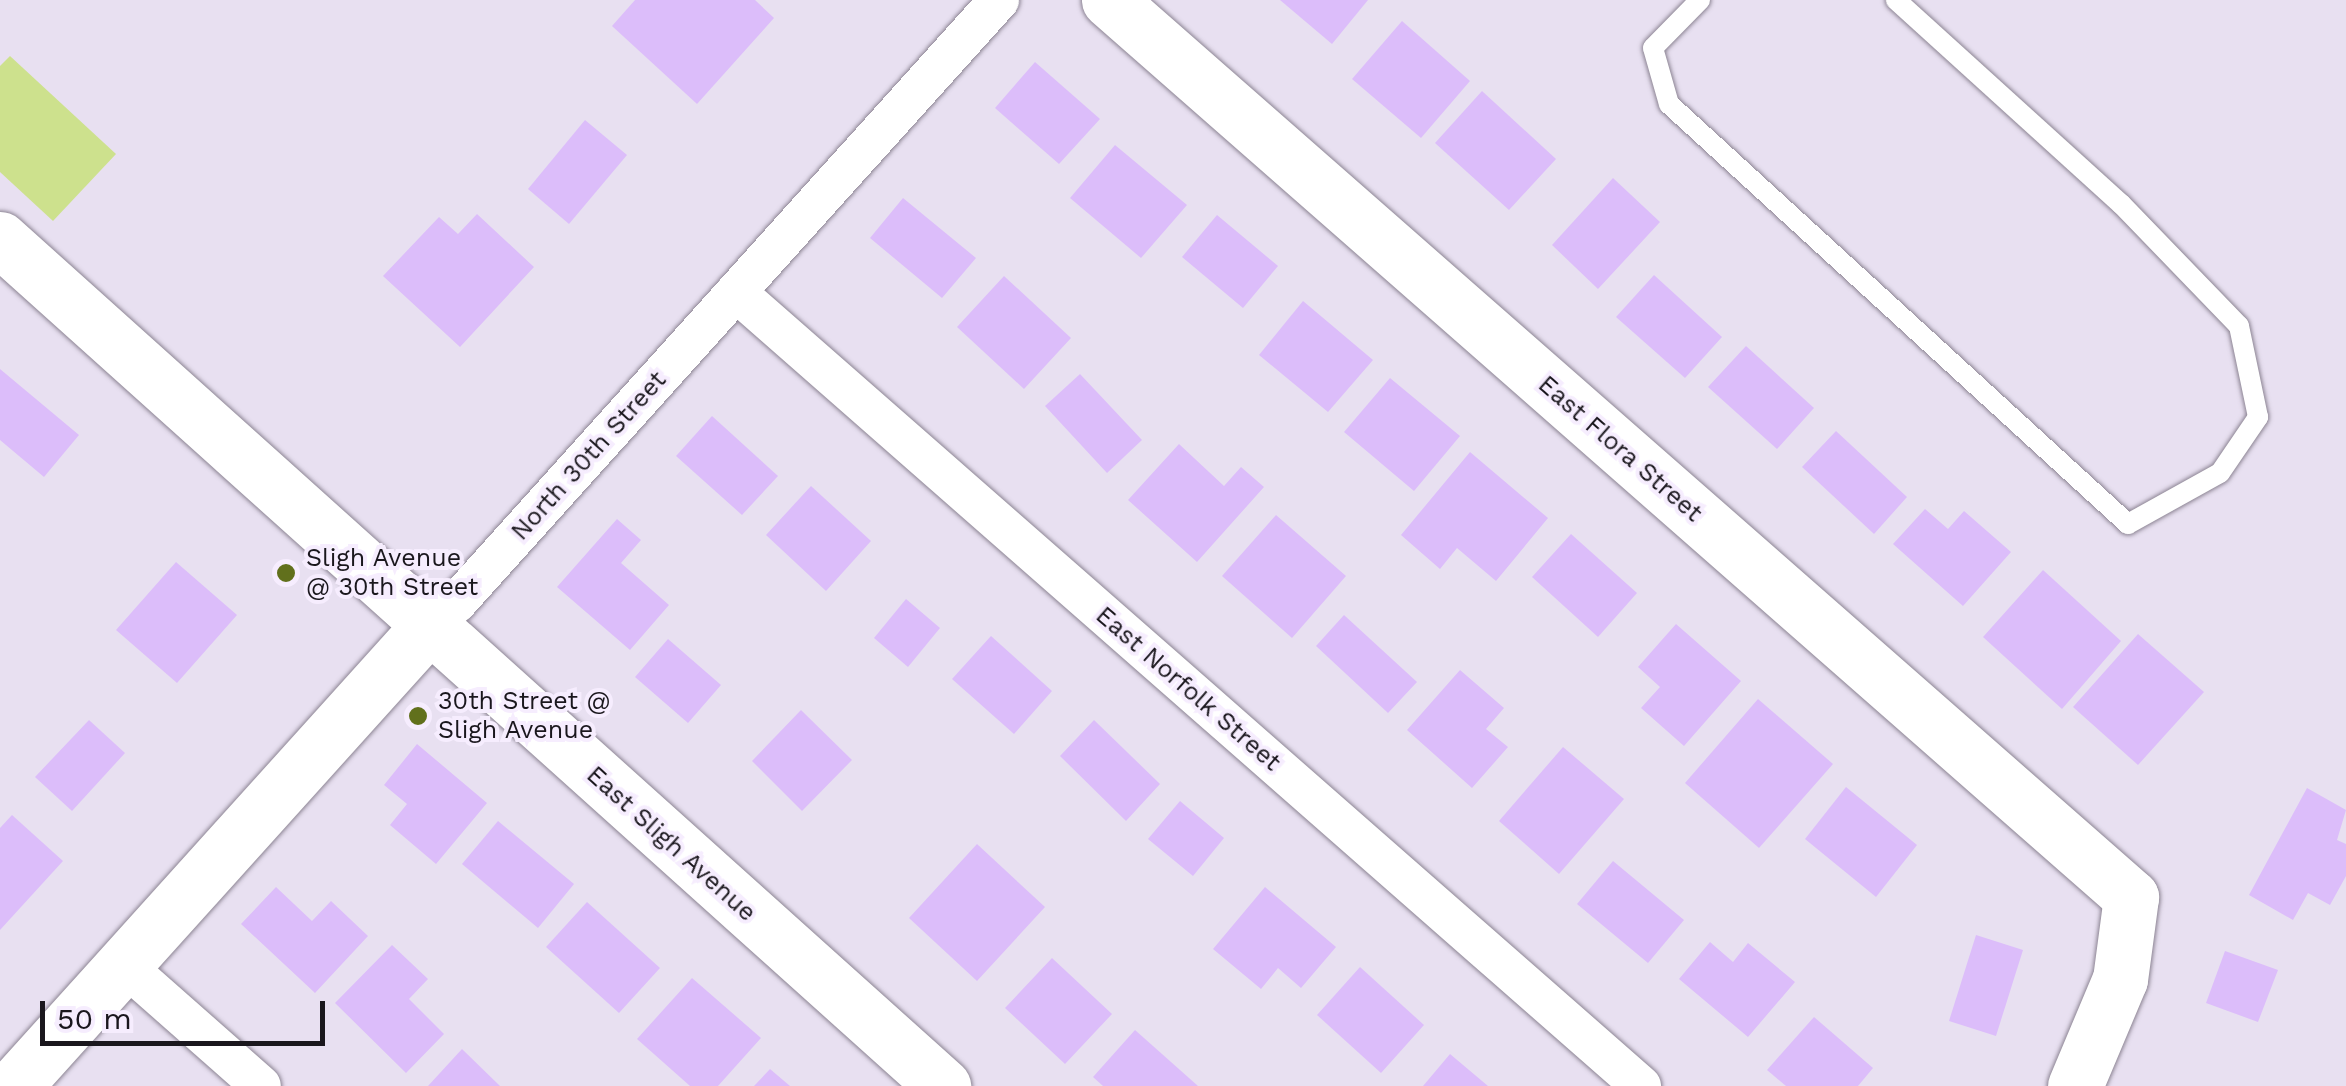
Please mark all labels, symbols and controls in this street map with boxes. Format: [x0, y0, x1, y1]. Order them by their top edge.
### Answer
street label: North 30th Street [505, 365, 673, 547]
street label: East Flora Street [1532, 369, 1708, 529]
place label: Sligh Avenue @ 30th Street [306, 544, 478, 603]
marker: Sligh Avenue @ 30th Street [275, 562, 297, 584]
street label: East Norfolk Street [1089, 600, 1287, 778]
place label: 30th Street @ Sligh Avenue [438, 687, 610, 746]
marker: 30th Street @ Sligh Avenue [407, 705, 429, 727]
street label: East Sligh Avenue [580, 760, 762, 928]
scale bar [45, 981, 330, 1043]
text: 50 m [57, 1001, 132, 1036]

